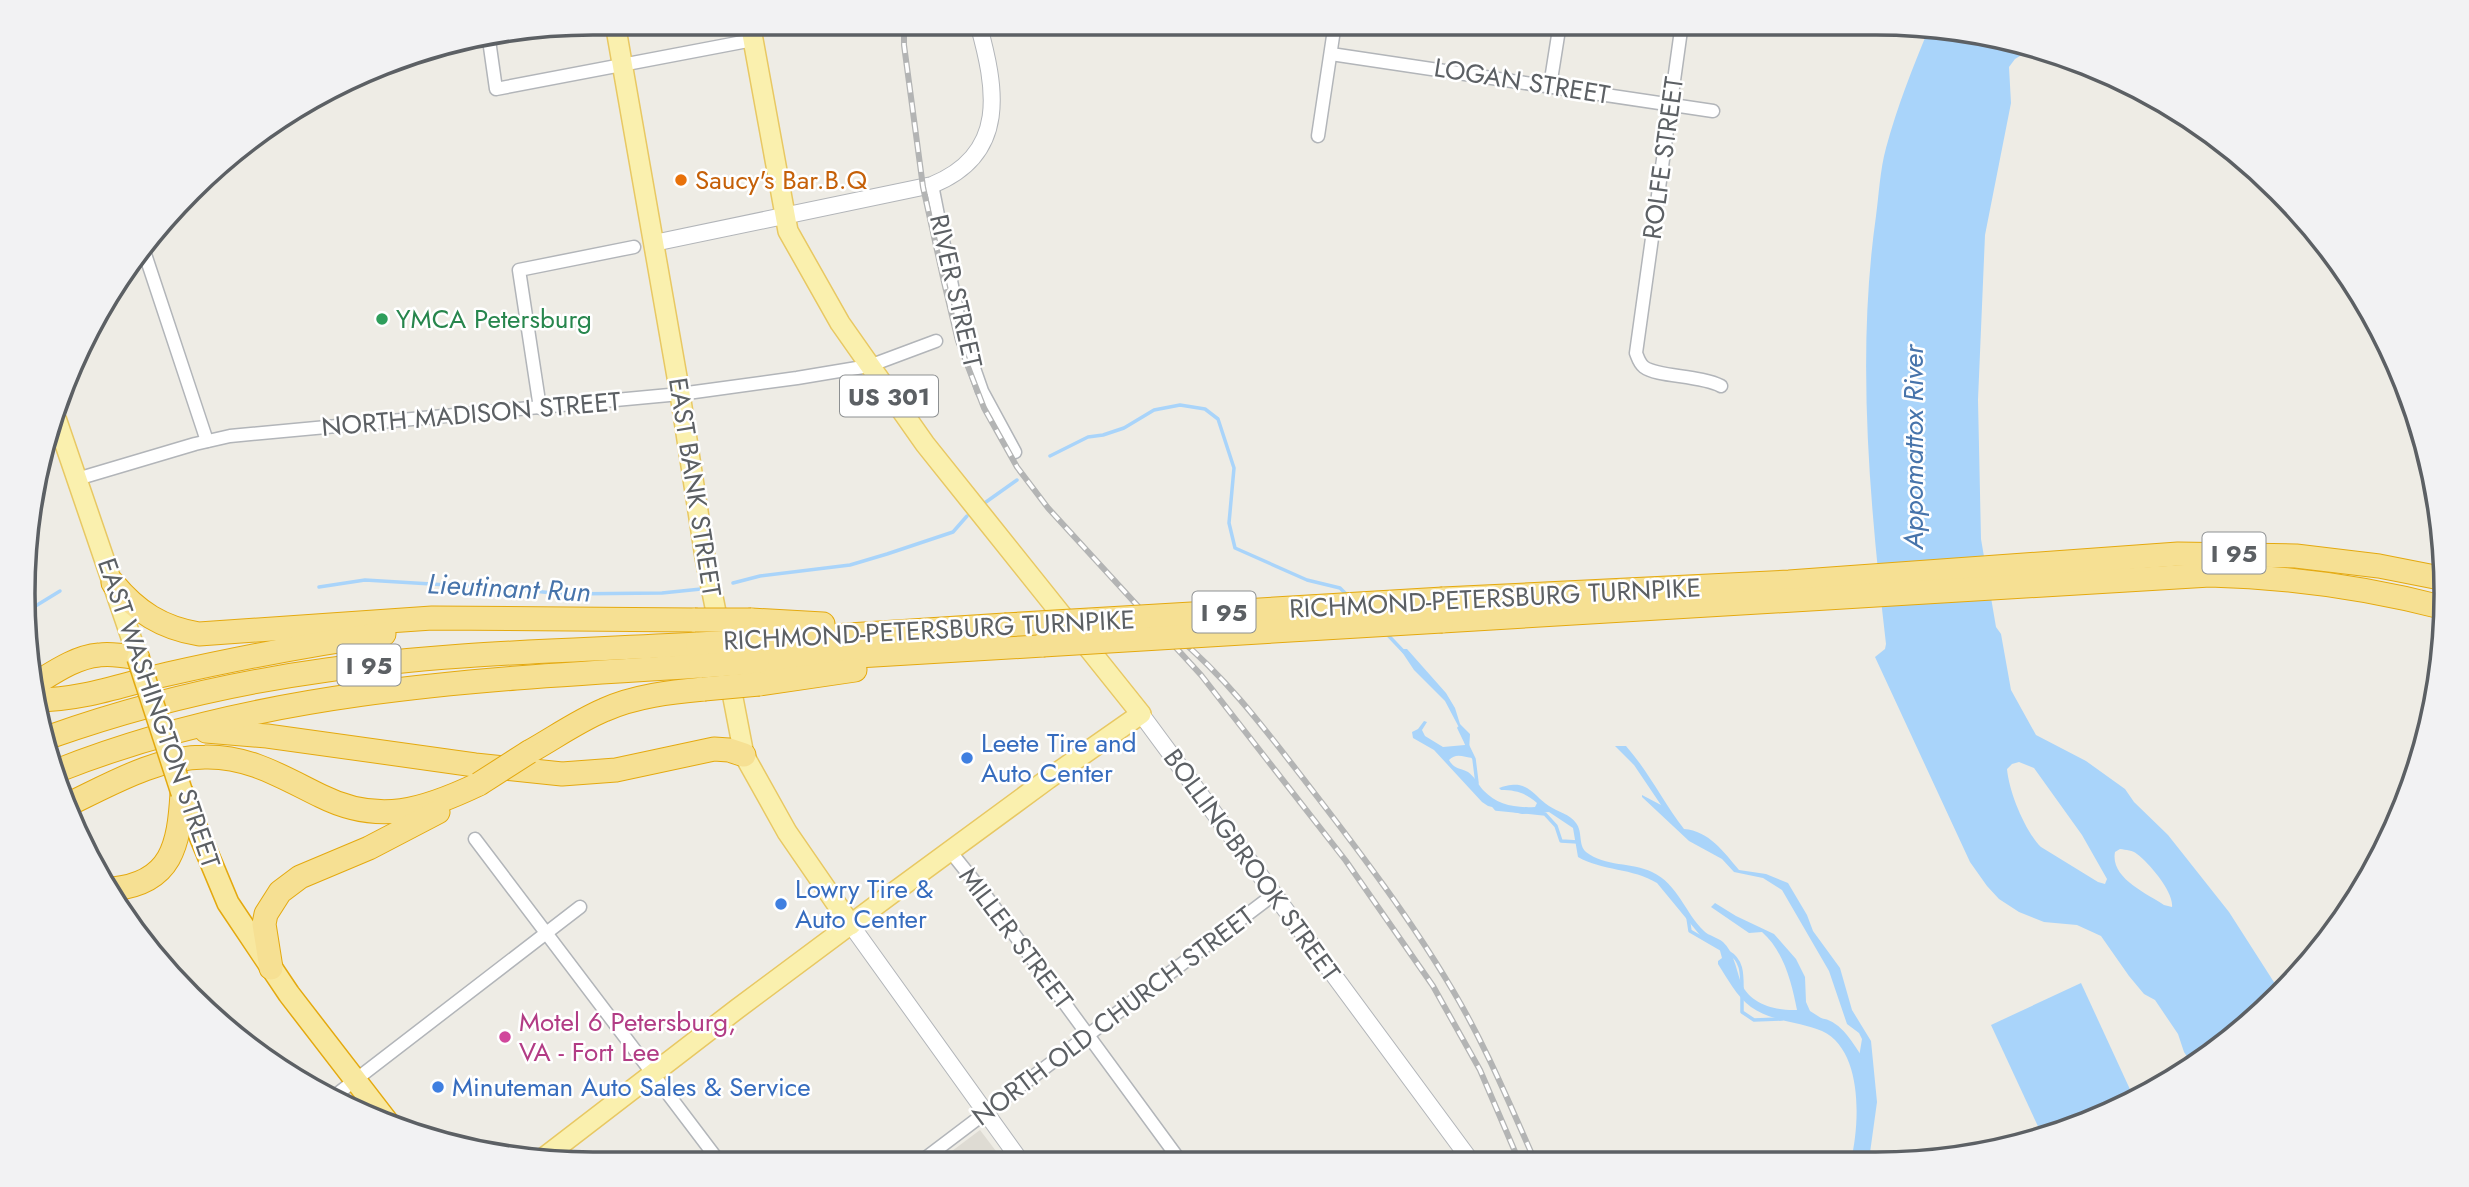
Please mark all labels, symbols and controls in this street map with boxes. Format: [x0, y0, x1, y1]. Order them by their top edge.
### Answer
street label: LOGAN STREET [1431, 48, 1613, 114]
street label: ROLFE STREET [1633, 74, 1693, 242]
place label: Saucy's Bar.B.Q [695, 161, 867, 199]
marker: Saucy's Bar.B.Q [673, 172, 689, 188]
street label: RIVER STREET [920, 211, 992, 371]
place label: YMCA Petersburg [396, 300, 592, 338]
marker: YMCA Petersburg [374, 311, 390, 327]
water label: Appomattox River [1893, 343, 1934, 550]
street label: EAST BANK STREET [659, 375, 731, 599]
road number: US 301 [840, 376, 938, 416]
street label: NORTH MADISON STREET [320, 382, 622, 446]
road number: I 95 [2202, 532, 2266, 574]
street label: EAST WASHINGTON STREET [88, 553, 230, 873]
water label: Lieutinant Run [426, 563, 592, 613]
street label: RICHMOND-PETERSBURG TURNPIKE [1288, 568, 1702, 628]
road number: I 95 [1192, 592, 1256, 632]
street label: RICHMOND-PETERSBURG TURNPIKE [722, 600, 1136, 660]
road number: I 95 [338, 644, 400, 686]
place label: Leete Tire and Auto Center [981, 724, 1136, 792]
street label: BOLLINGBROOK STREET [1155, 741, 1349, 989]
marker: Leete Tire and Auto Center [959, 750, 975, 766]
street label: MILLER STREET [950, 859, 1082, 1017]
place label: Lowry Tire & Auto Center [795, 870, 934, 938]
marker: Lowry Tire & Auto Center [773, 896, 789, 912]
street label: NORTH OLD CHURCH STREET [964, 897, 1262, 1135]
place label: Motel 6 Petersburg, VA - Fort Lee [519, 1003, 736, 1071]
marker: Motel 6 Petersburg, VA - Fort Lee [497, 1029, 513, 1045]
place label: Minuteman Auto Sales & Service [452, 1068, 811, 1106]
marker: Minuteman Auto Sales & Service [430, 1079, 446, 1095]

